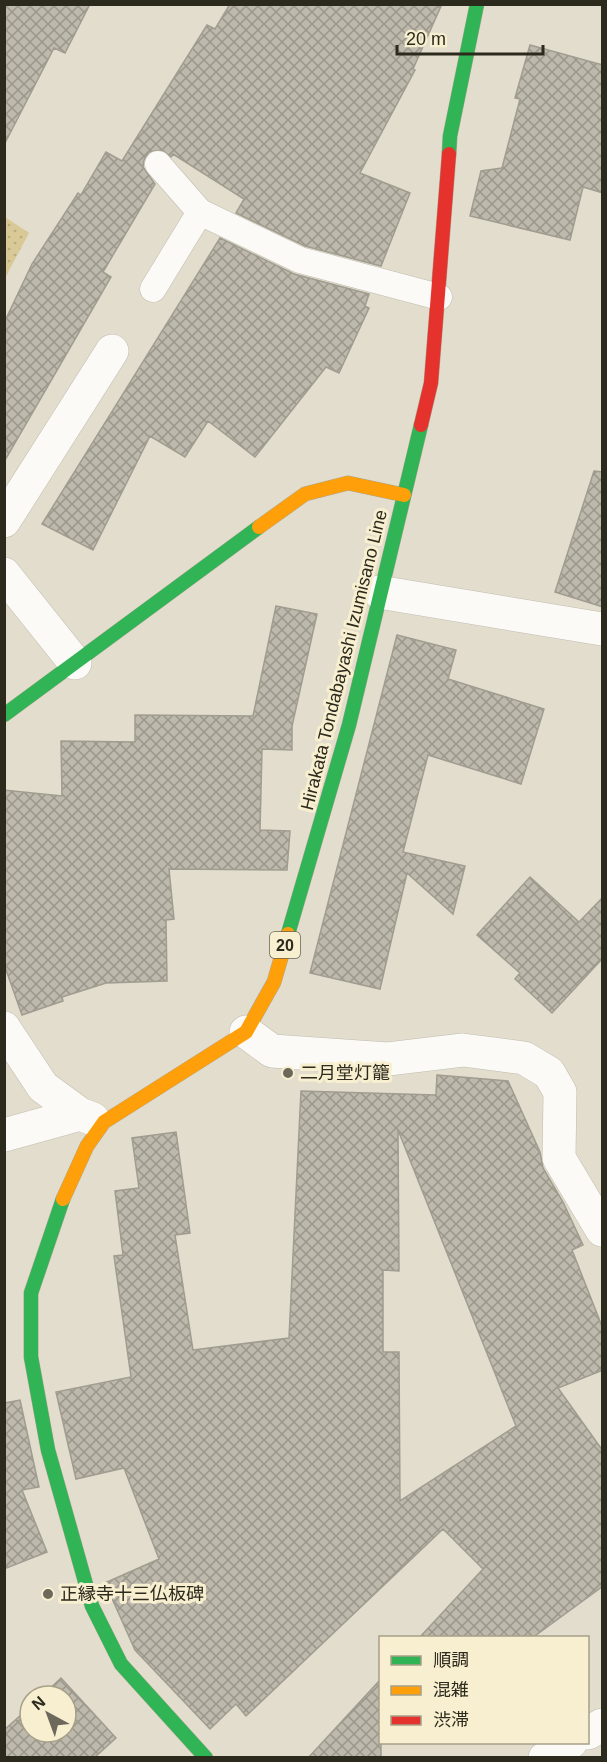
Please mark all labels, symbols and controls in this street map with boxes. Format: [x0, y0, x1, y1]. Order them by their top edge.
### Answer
scale bar [397, 18, 542, 56]
text: 20 m [406, 29, 446, 49]
street label: Hirakata Tondabayashi Izumisano Line [297, 508, 391, 812]
road number: 20 [270, 932, 300, 958]
place label: 二月堂灯籠 [300, 1063, 390, 1083]
marker: 二月堂灯籠 [281, 1066, 295, 1080]
place label: 正縁寺十三仏板碑 [60, 1584, 204, 1604]
marker: 正縁寺十三仏板碑 [41, 1587, 55, 1601]
legend [379, 1636, 589, 1744]
text: 順調 [433, 1650, 469, 1670]
text: 混雑 [433, 1680, 469, 1700]
north arrow [18, 1684, 78, 1744]
text: N [29, 1693, 48, 1713]
text: 渋滞 [433, 1710, 469, 1730]

